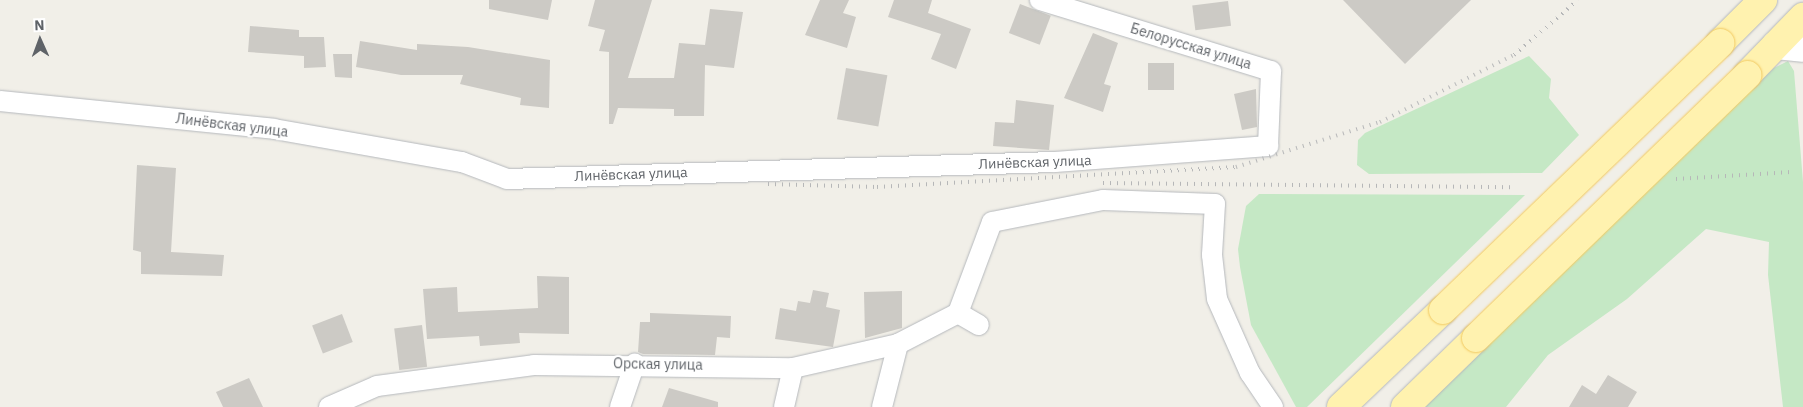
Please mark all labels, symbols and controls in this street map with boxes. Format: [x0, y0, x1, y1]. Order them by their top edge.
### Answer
north arrow [15, 15, 65, 65]
text: N [34, 16, 45, 34]
street label: Белорусская улица [1128, 20, 1254, 72]
street label: Линёвская улица [175, 110, 289, 140]
street label: Линёвская улица [978, 152, 1092, 172]
street label: Линёвская улица [574, 164, 688, 184]
street label: Орская улица [613, 355, 703, 373]

